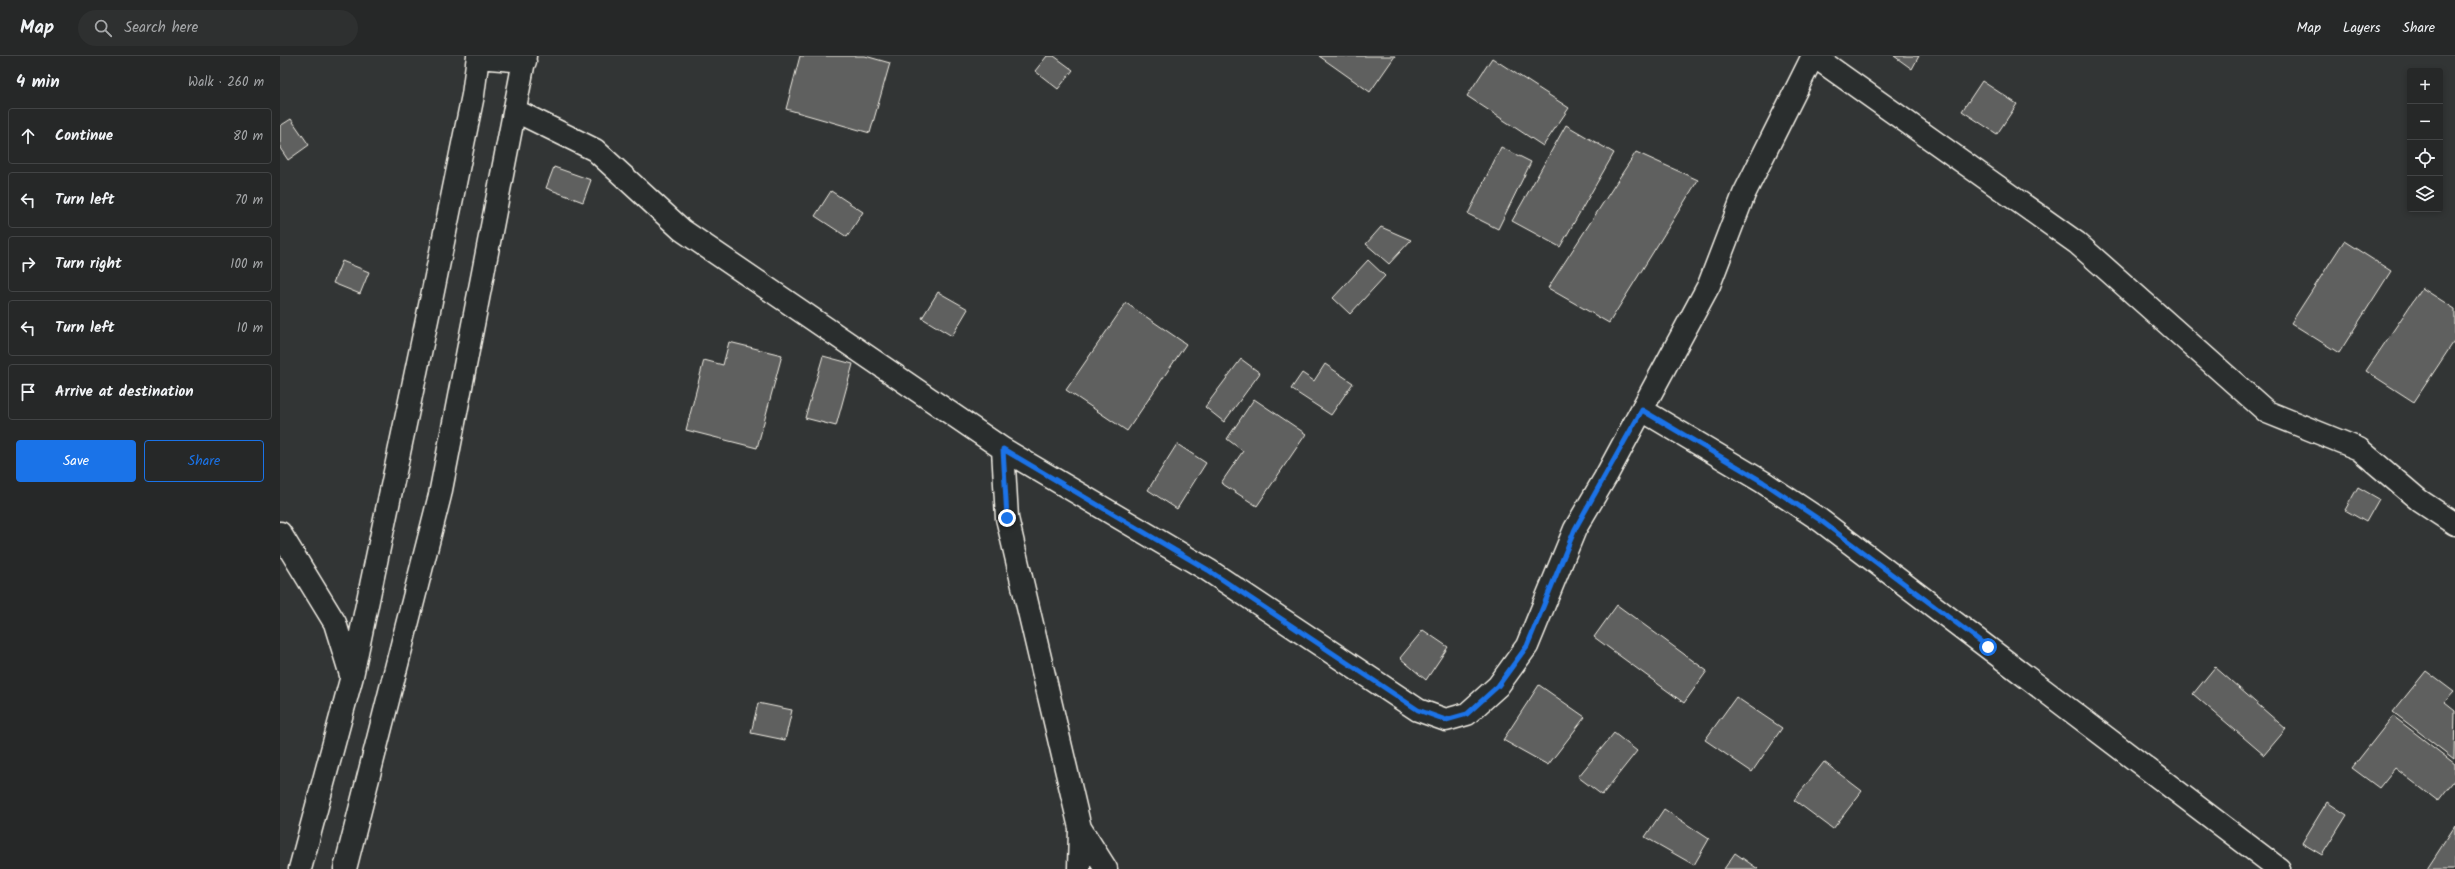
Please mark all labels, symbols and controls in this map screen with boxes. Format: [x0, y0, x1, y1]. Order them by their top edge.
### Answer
search box [78, 10, 358, 46]
text: Map [20, 13, 54, 43]
text: Search here [124, 16, 198, 40]
icon: search [92, 17, 114, 39]
text: Map [2297, 17, 2321, 39]
text: Layers [2343, 17, 2381, 39]
text: Share [2403, 17, 2435, 39]
map controls [2407, 68, 2443, 212]
button: + [2407, 68, 2443, 104]
text: 4 min [16, 69, 60, 96]
text: Walk · 260 m [188, 72, 264, 93]
button: − [2407, 104, 2443, 140]
text: Continue [55, 124, 113, 148]
icon: ahead [17, 125, 39, 147]
text: 80 m [233, 126, 263, 147]
button: locate [2407, 140, 2443, 176]
button: layers [2407, 176, 2443, 212]
text: Turn left [55, 188, 115, 212]
icon: left [17, 189, 39, 211]
text: 70 m [235, 190, 263, 211]
text: Turn right [55, 252, 122, 276]
icon: right [17, 253, 39, 275]
text: 100 m [230, 254, 263, 275]
text: Turn left [55, 316, 115, 340]
icon: left [17, 317, 39, 339]
text: 10 m [237, 318, 263, 339]
text: Arrive at destination [55, 380, 194, 404]
icon: arrive [17, 381, 39, 403]
button: Save [16, 440, 136, 482]
button: Share [144, 440, 264, 482]
route end [998, 509, 1016, 527]
route start [1979, 638, 1997, 656]

